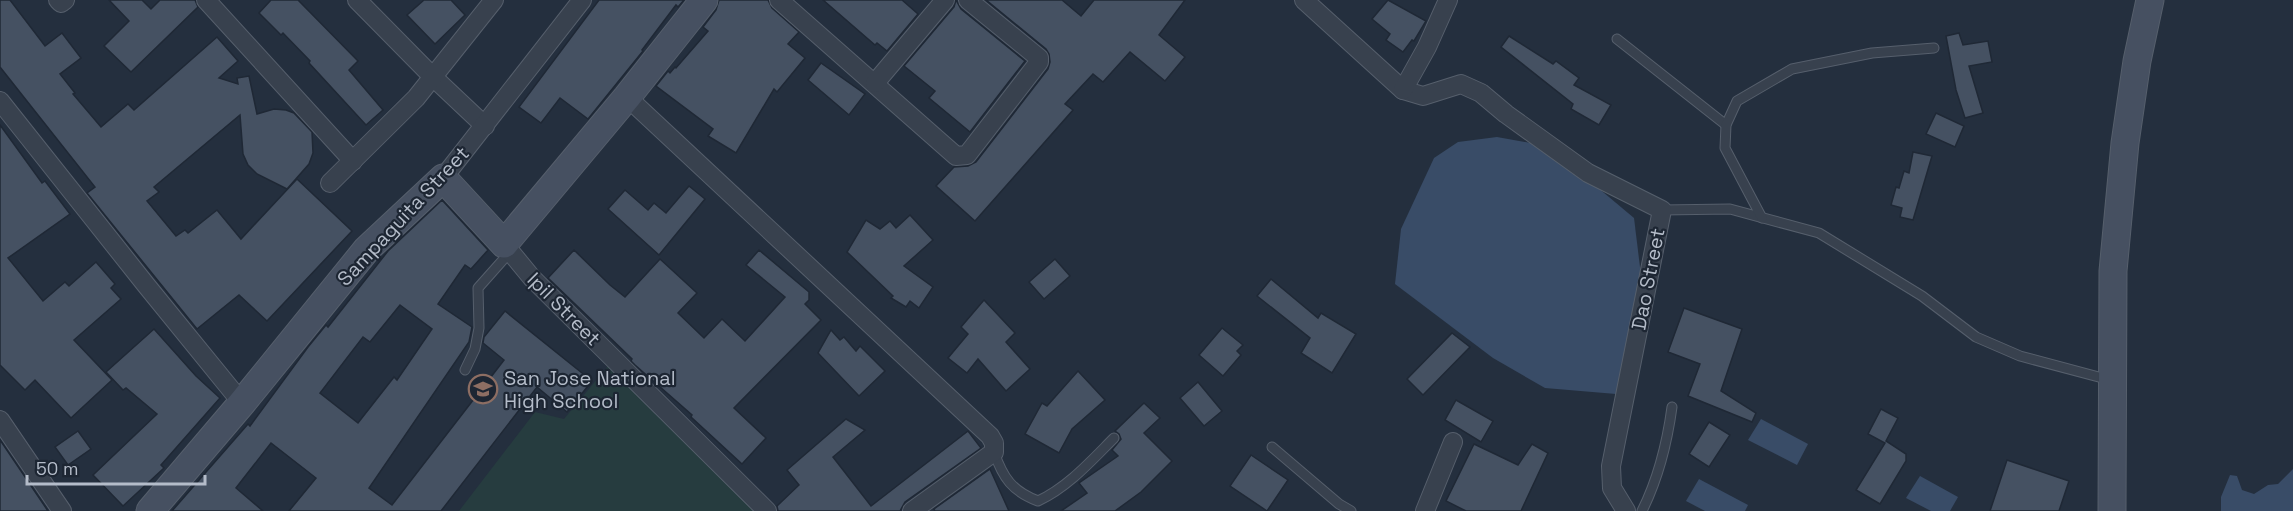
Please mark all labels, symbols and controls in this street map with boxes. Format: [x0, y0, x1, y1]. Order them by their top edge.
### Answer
street label: Sampaguita Street [331, 141, 475, 291]
street label: Dao Street [1625, 226, 1671, 332]
street label: Ipil Street [522, 267, 606, 351]
place label: San Jose National High School [504, 365, 676, 414]
school or university icon: San Jose National High School [467, 373, 499, 405]
scale bar [27, 448, 206, 486]
text: 50 m [36, 457, 78, 480]

